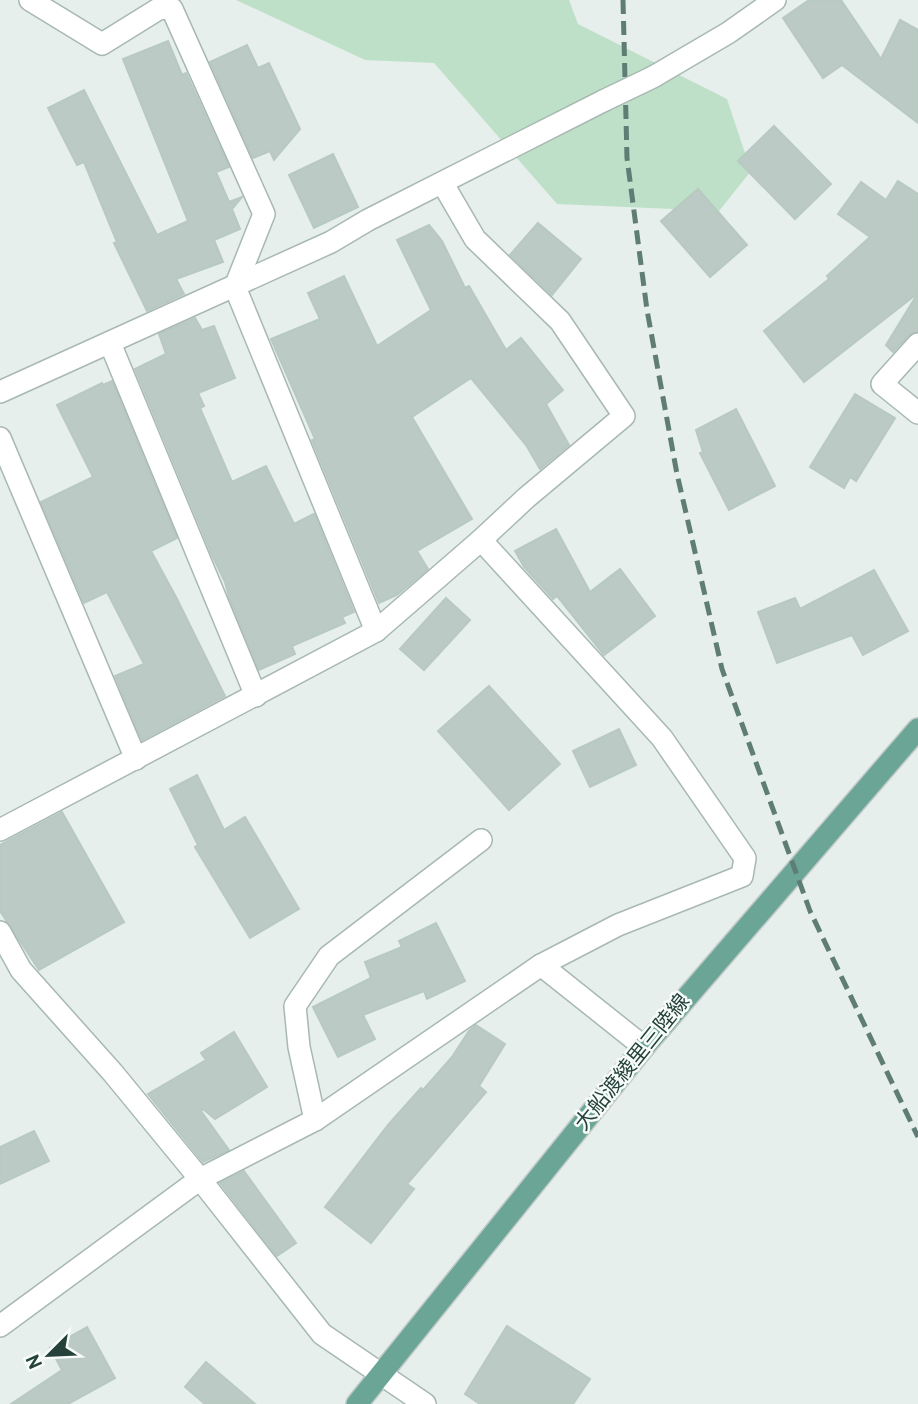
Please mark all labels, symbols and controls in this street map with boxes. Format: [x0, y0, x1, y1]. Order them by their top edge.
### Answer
street label: 大船渡綾里三陸線 [570, 989, 696, 1137]
north arrow [14, 1320, 84, 1390]
text: N [22, 1350, 49, 1372]

